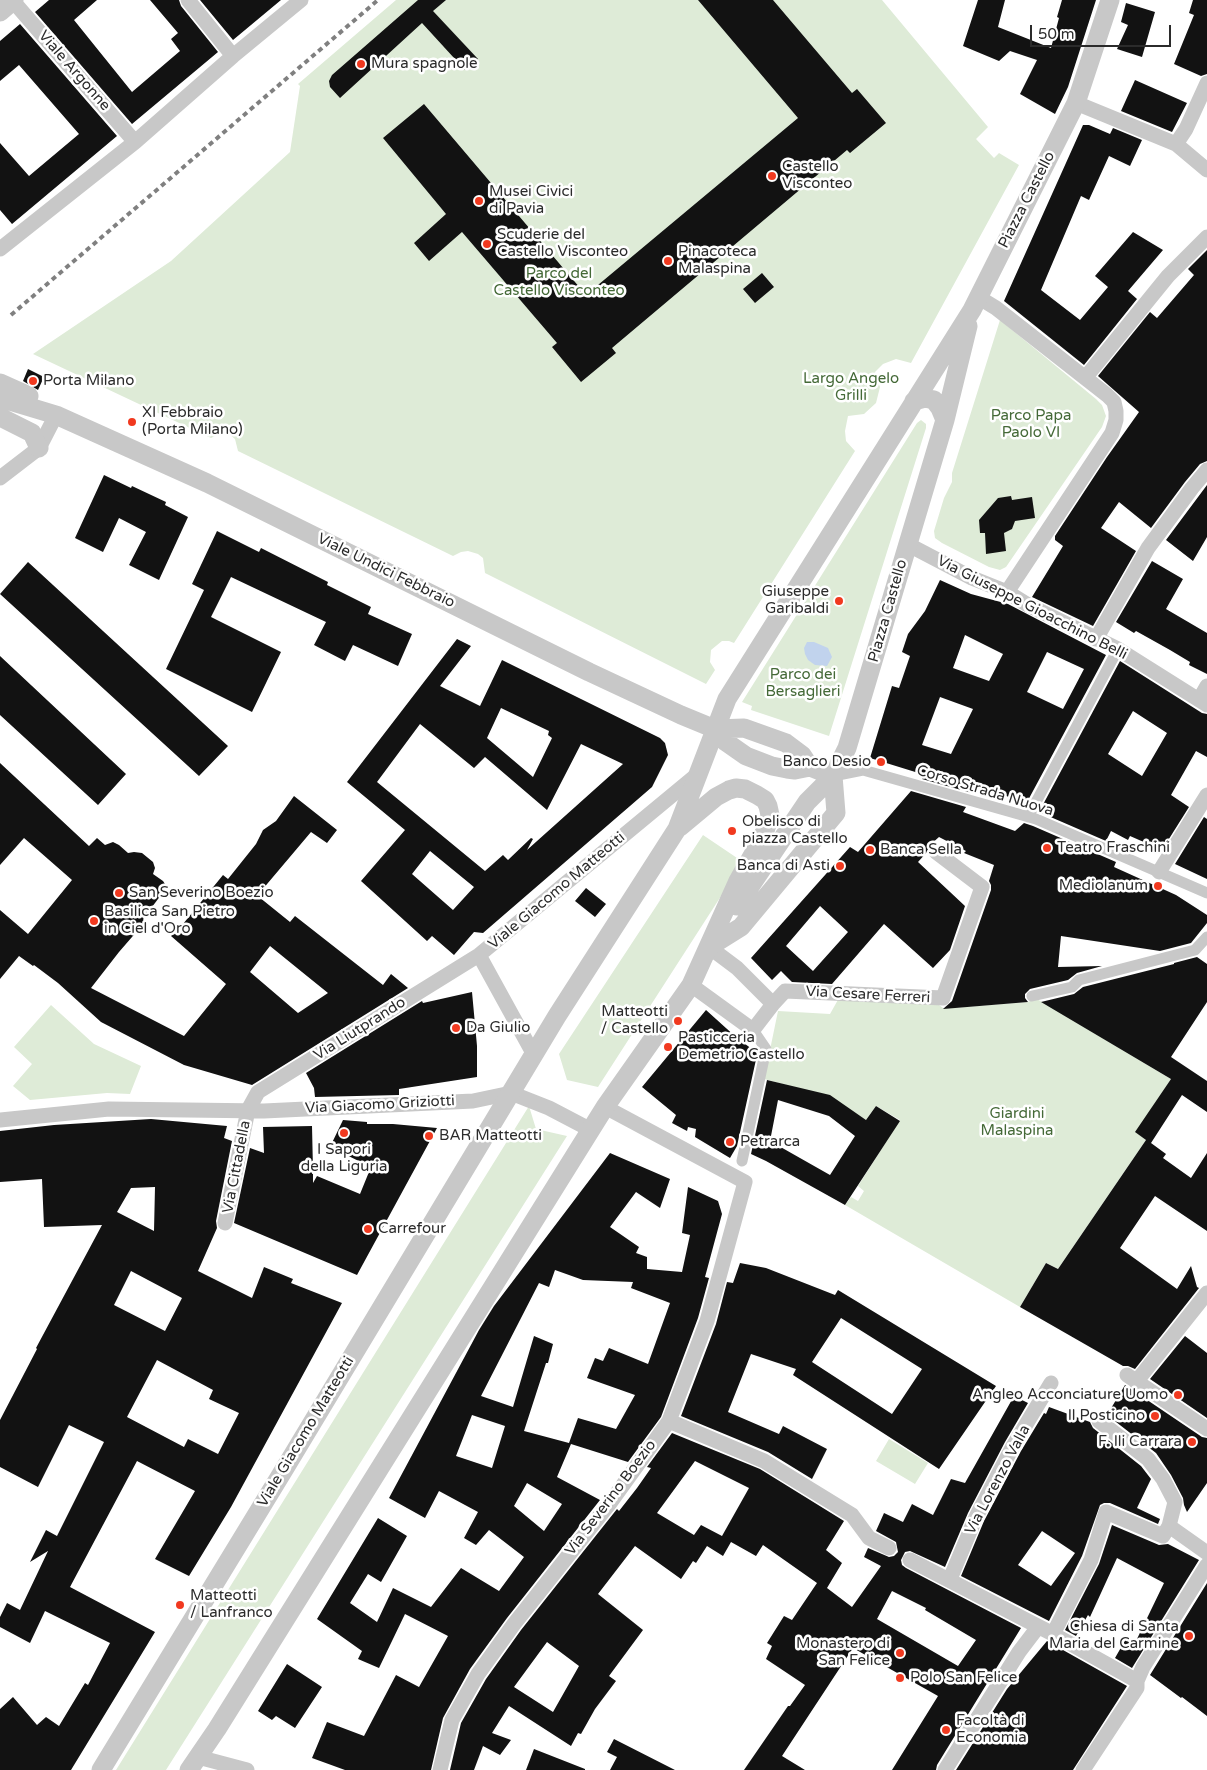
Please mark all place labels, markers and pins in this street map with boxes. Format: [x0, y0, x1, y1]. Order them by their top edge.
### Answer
place label: Mura spagnole [371, 55, 478, 73]
marker: Mura spagnole [355, 58, 367, 70]
place label: Castello Visconteo [782, 158, 852, 193]
marker: Castello Visconteo [766, 170, 778, 182]
place label: Musei Civici di Pavia [489, 183, 573, 218]
marker: Musei Civici di Pavia [473, 195, 485, 207]
place label: Scuderie del Castello Visconteo [497, 226, 628, 261]
marker: Scuderie del Castello Visconteo [481, 238, 493, 250]
place label: Pinacoteca Malaspina [678, 243, 757, 278]
marker: Pinacoteca Malaspina [662, 255, 674, 267]
place label: Porta Milano [43, 372, 134, 390]
marker: Porta Milano [27, 375, 39, 387]
place label: XI Febbraio (Porta Milano) [142, 404, 243, 439]
marker: XI Febbraio (Porta Milano) [126, 416, 138, 428]
place label: Giuseppe Garibaldi [762, 583, 829, 618]
marker: Giuseppe Garibaldi [833, 595, 845, 607]
place label: Banco Desio [783, 753, 871, 771]
marker: Banco Desio [875, 756, 887, 768]
place label: Obelisco di piazza Castello [742, 813, 848, 848]
marker: Obelisco di piazza Castello [726, 825, 738, 837]
place label: Teatro Fraschini [1057, 839, 1170, 857]
place label: Banca Sella [880, 841, 962, 859]
marker: Teatro Fraschini [1041, 842, 1053, 854]
marker: Banca Sella [864, 844, 876, 856]
place label: Banca di Asti [737, 857, 830, 875]
marker: Banca di Asti [834, 860, 846, 872]
place label: Mediolanum [1059, 877, 1148, 895]
marker: Mediolanum [1152, 880, 1164, 892]
place label: San Severino Boezio [129, 884, 274, 902]
marker: San Severino Boezio [113, 887, 125, 899]
place label: Basilica San Pietro in Ciel d'Oro [104, 903, 235, 938]
marker: Basilica San Pietro in Ciel d'Oro [88, 915, 100, 927]
place label: Matteotti / Castello [601, 1003, 668, 1038]
marker: Matteotti / Castello [672, 1015, 684, 1027]
place label: Da Giulio [466, 1019, 530, 1037]
marker: Da Giulio [450, 1022, 462, 1034]
place label: Pasticceria Demetrio Castello [678, 1029, 805, 1064]
marker: Pasticceria Demetrio Castello [662, 1041, 674, 1053]
marker: I Sapori della Liguria [338, 1127, 350, 1139]
place label: BAR Matteotti [439, 1127, 542, 1145]
marker: BAR Matteotti [423, 1130, 435, 1142]
place label: Petrarca [740, 1133, 800, 1151]
marker: Petrarca [724, 1136, 736, 1148]
place label: I Sapori della Liguria [301, 1141, 387, 1176]
place label: Carrefour [378, 1220, 446, 1238]
marker: Carrefour [362, 1223, 374, 1235]
place label: Angleo Acconciature Uomo [972, 1386, 1168, 1404]
marker: Angleo Acconciature Uomo [1172, 1389, 1184, 1401]
place label: Il Posticino [1068, 1407, 1145, 1425]
marker: Il Posticino [1149, 1410, 1161, 1422]
place label: F. lli Carrara [1098, 1433, 1182, 1451]
marker: F. lli Carrara [1186, 1436, 1198, 1448]
place label: Matteotti / Lanfranco [190, 1587, 273, 1622]
marker: Matteotti / Lanfranco [174, 1599, 186, 1611]
place label: Chiesa di Santa Maria del Carmine [1049, 1618, 1179, 1653]
marker: Chiesa di Santa Maria del Carmine [1183, 1630, 1195, 1642]
place label: Monastero di San Felice [796, 1635, 890, 1670]
marker: Monastero di San Felice [894, 1647, 906, 1659]
place label: Polo San Felice [910, 1669, 1017, 1687]
marker: Polo San Felice [894, 1672, 906, 1684]
place label: Facoltà di Economia [956, 1712, 1027, 1747]
marker: Facoltà di Economia [940, 1724, 952, 1736]

